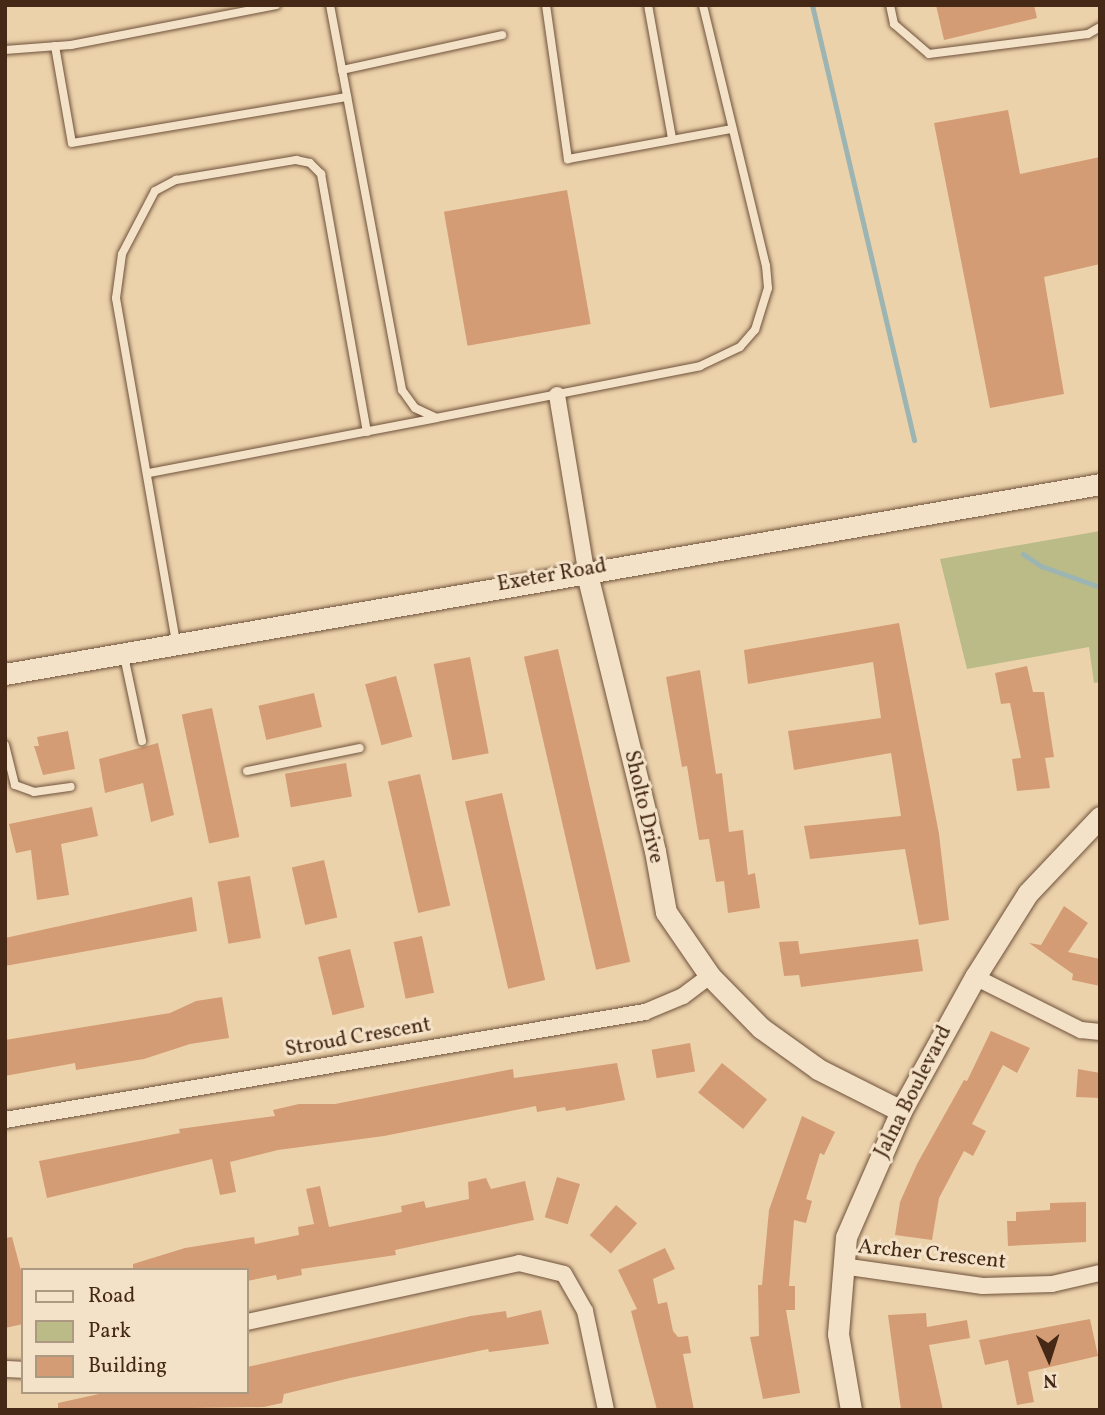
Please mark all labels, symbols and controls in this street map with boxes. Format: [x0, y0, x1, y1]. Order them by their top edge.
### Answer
street label: Exeter Road [495, 554, 609, 598]
street label: Sholto Drive [618, 748, 668, 866]
street label: Stroud Crescent [283, 1013, 433, 1063]
street label: Jalna Boulevard [870, 1022, 958, 1162]
street label: Archer Crescent [857, 1235, 1007, 1275]
legend [21, 1268, 248, 1394]
text: Road [88, 1282, 135, 1311]
text: Park [88, 1317, 131, 1346]
north arrow [1014, 1324, 1084, 1394]
text: Building [88, 1352, 167, 1381]
text: N [1043, 1367, 1058, 1393]

